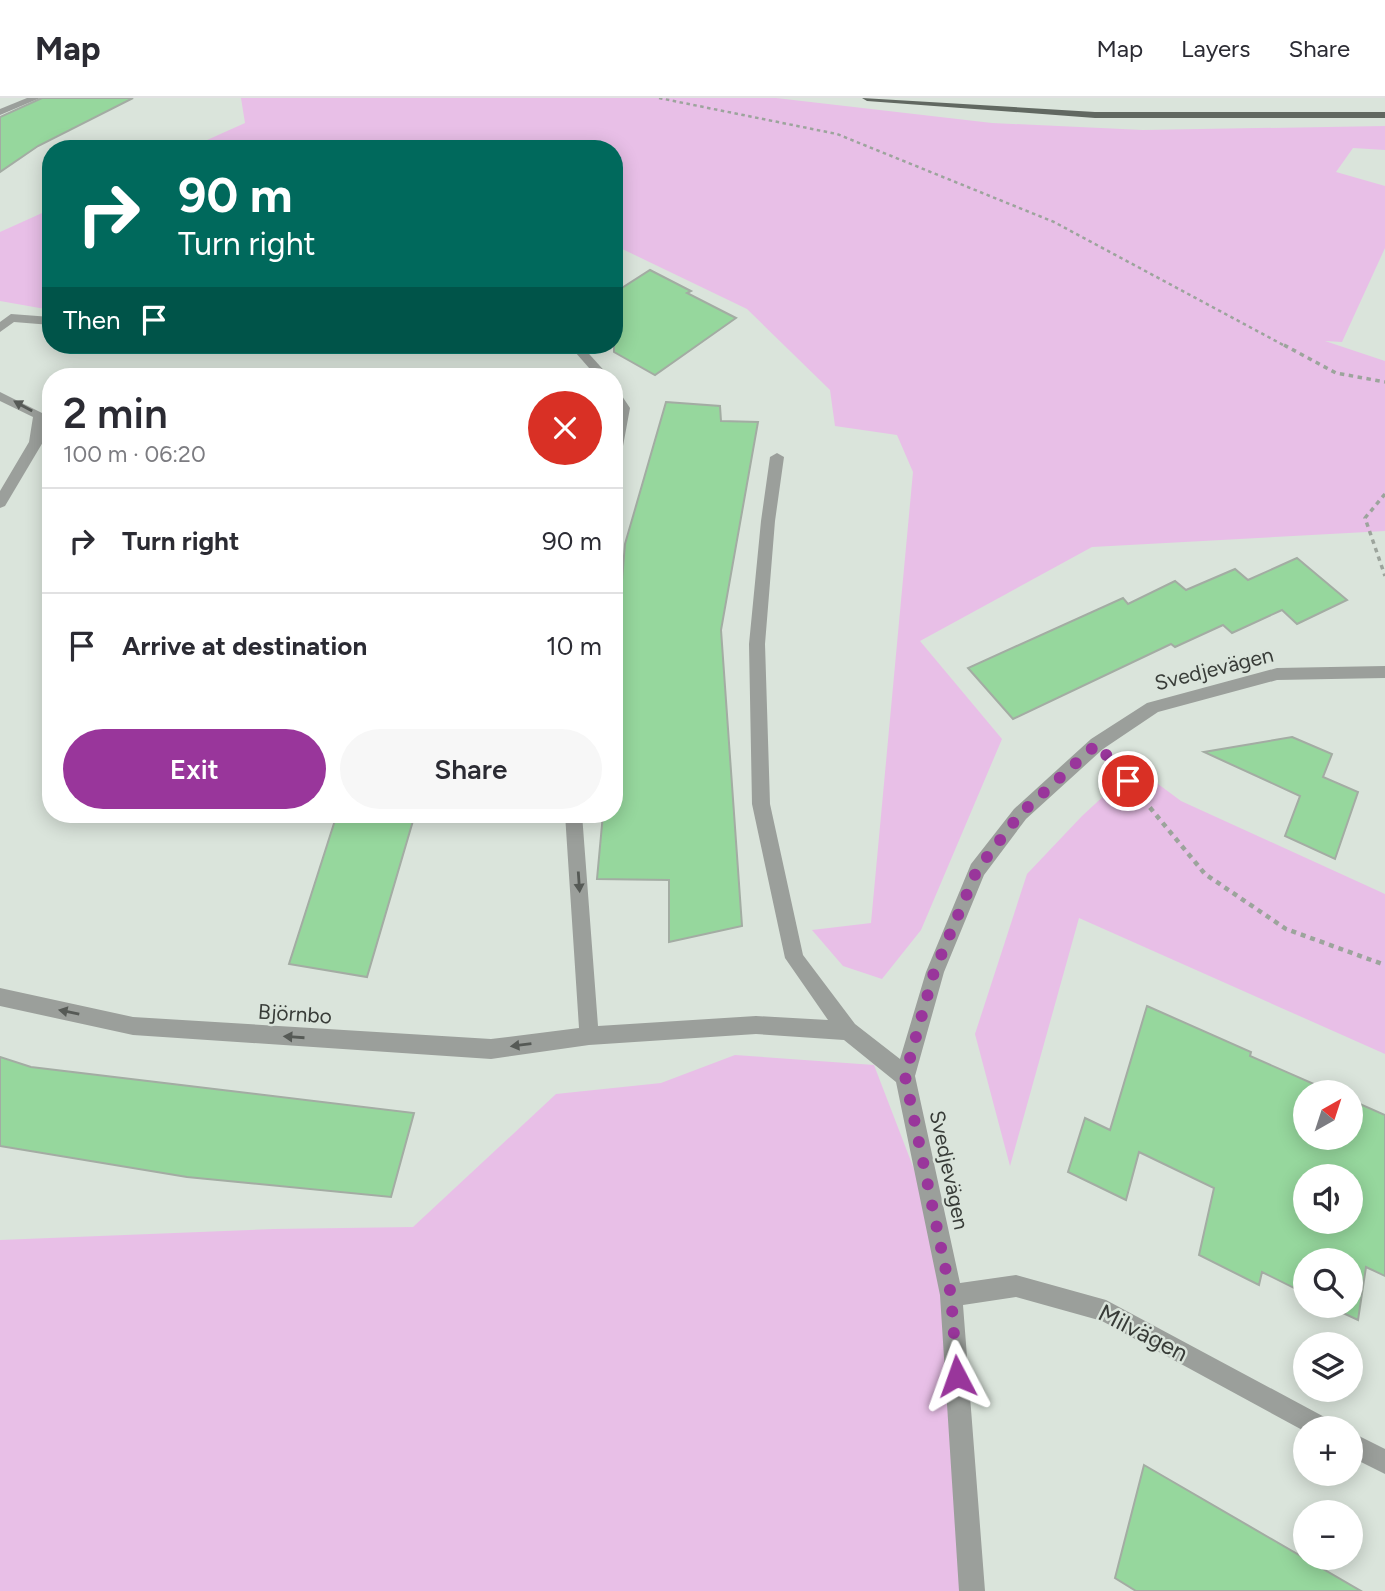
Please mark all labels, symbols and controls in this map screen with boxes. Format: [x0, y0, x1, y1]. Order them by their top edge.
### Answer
text: Map [35, 29, 101, 68]
text: Map [1096, 34, 1143, 63]
text: Layers [1181, 34, 1250, 63]
text: Share [1288, 34, 1350, 63]
text: 90 m [178, 165, 293, 224]
icon: right [63, 168, 154, 259]
text: Turn right [178, 225, 316, 263]
icon: arrive [135, 301, 173, 339]
text: Then [63, 304, 121, 336]
text: 2 min [63, 388, 168, 439]
button: close [528, 391, 602, 465]
one-way arrow [13, 400, 32, 412]
text: 100 m · 06:20 [63, 440, 206, 468]
icon: right [63, 522, 101, 560]
text: Turn right [122, 525, 239, 557]
text: 90 m [542, 525, 602, 557]
icon: arrive [63, 627, 101, 665]
text: Arrive at destination [122, 630, 367, 662]
text: 10 m [546, 630, 602, 662]
street label: Svedjevägen [1152, 642, 1276, 695]
button: Exit [63, 729, 326, 809]
button: Share [340, 729, 602, 809]
pin [1098, 751, 1158, 811]
icon: arrive [1109, 762, 1147, 800]
one-way arrow [573, 871, 584, 893]
street label: Björnbo [257, 998, 333, 1029]
one-way arrow [58, 1006, 80, 1017]
one-way arrow [283, 1031, 305, 1042]
one-way arrow [510, 1040, 532, 1051]
north arrow [1293, 1080, 1363, 1150]
map controls [1293, 1080, 1363, 1570]
street label: Svedjevägen [925, 1108, 974, 1232]
button: sound [1293, 1164, 1363, 1234]
button: search [1293, 1248, 1363, 1318]
street label: Milvägen [1094, 1298, 1193, 1367]
button: layers [1293, 1332, 1363, 1402]
position arrow [920, 1339, 994, 1413]
button: + [1293, 1416, 1363, 1486]
button: − [1293, 1500, 1363, 1570]

